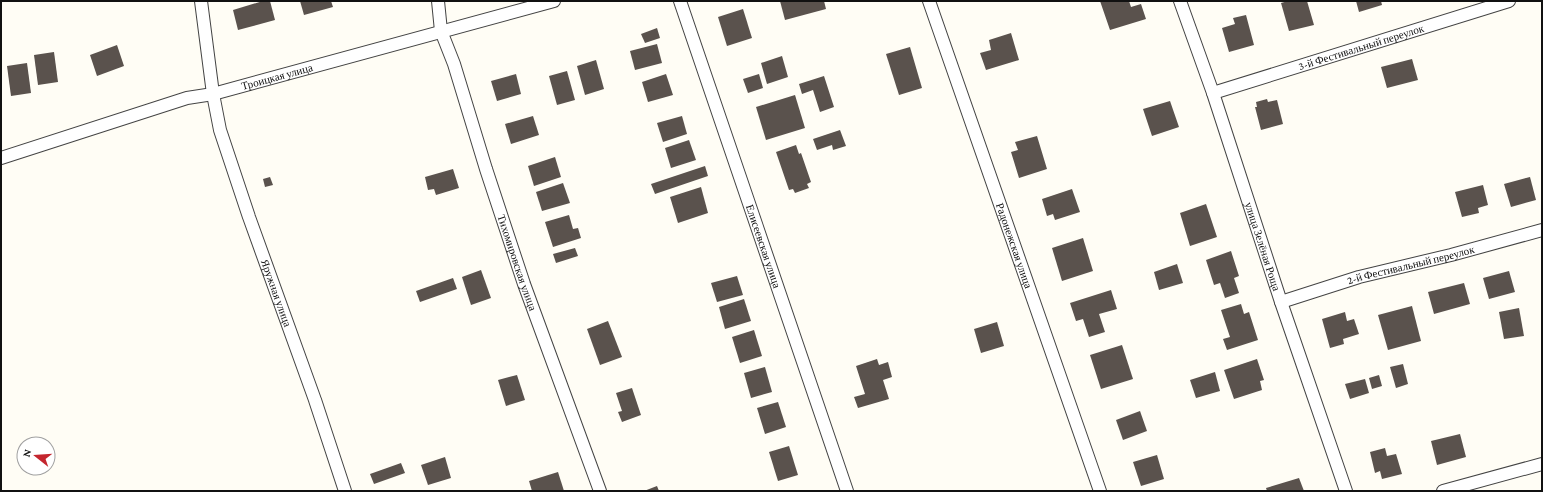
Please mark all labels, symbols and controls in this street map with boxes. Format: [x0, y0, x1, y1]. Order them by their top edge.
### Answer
street label: 3-й Фестивальный переулок [1297, 22, 1426, 72]
street label: Троицкая улица [240, 61, 314, 92]
street label: улица Зелёная Роща [1243, 200, 1283, 292]
street label: Радонежская улица [994, 201, 1035, 290]
street label: Елисеевская улица [744, 203, 783, 290]
street label: Тихомировская улица [495, 213, 539, 312]
street label: 2-й Фестивальный переулок [1345, 243, 1476, 286]
street label: Яружная улица [259, 258, 294, 328]
north arrow [16, 436, 56, 476]
text: N [20, 447, 33, 458]

